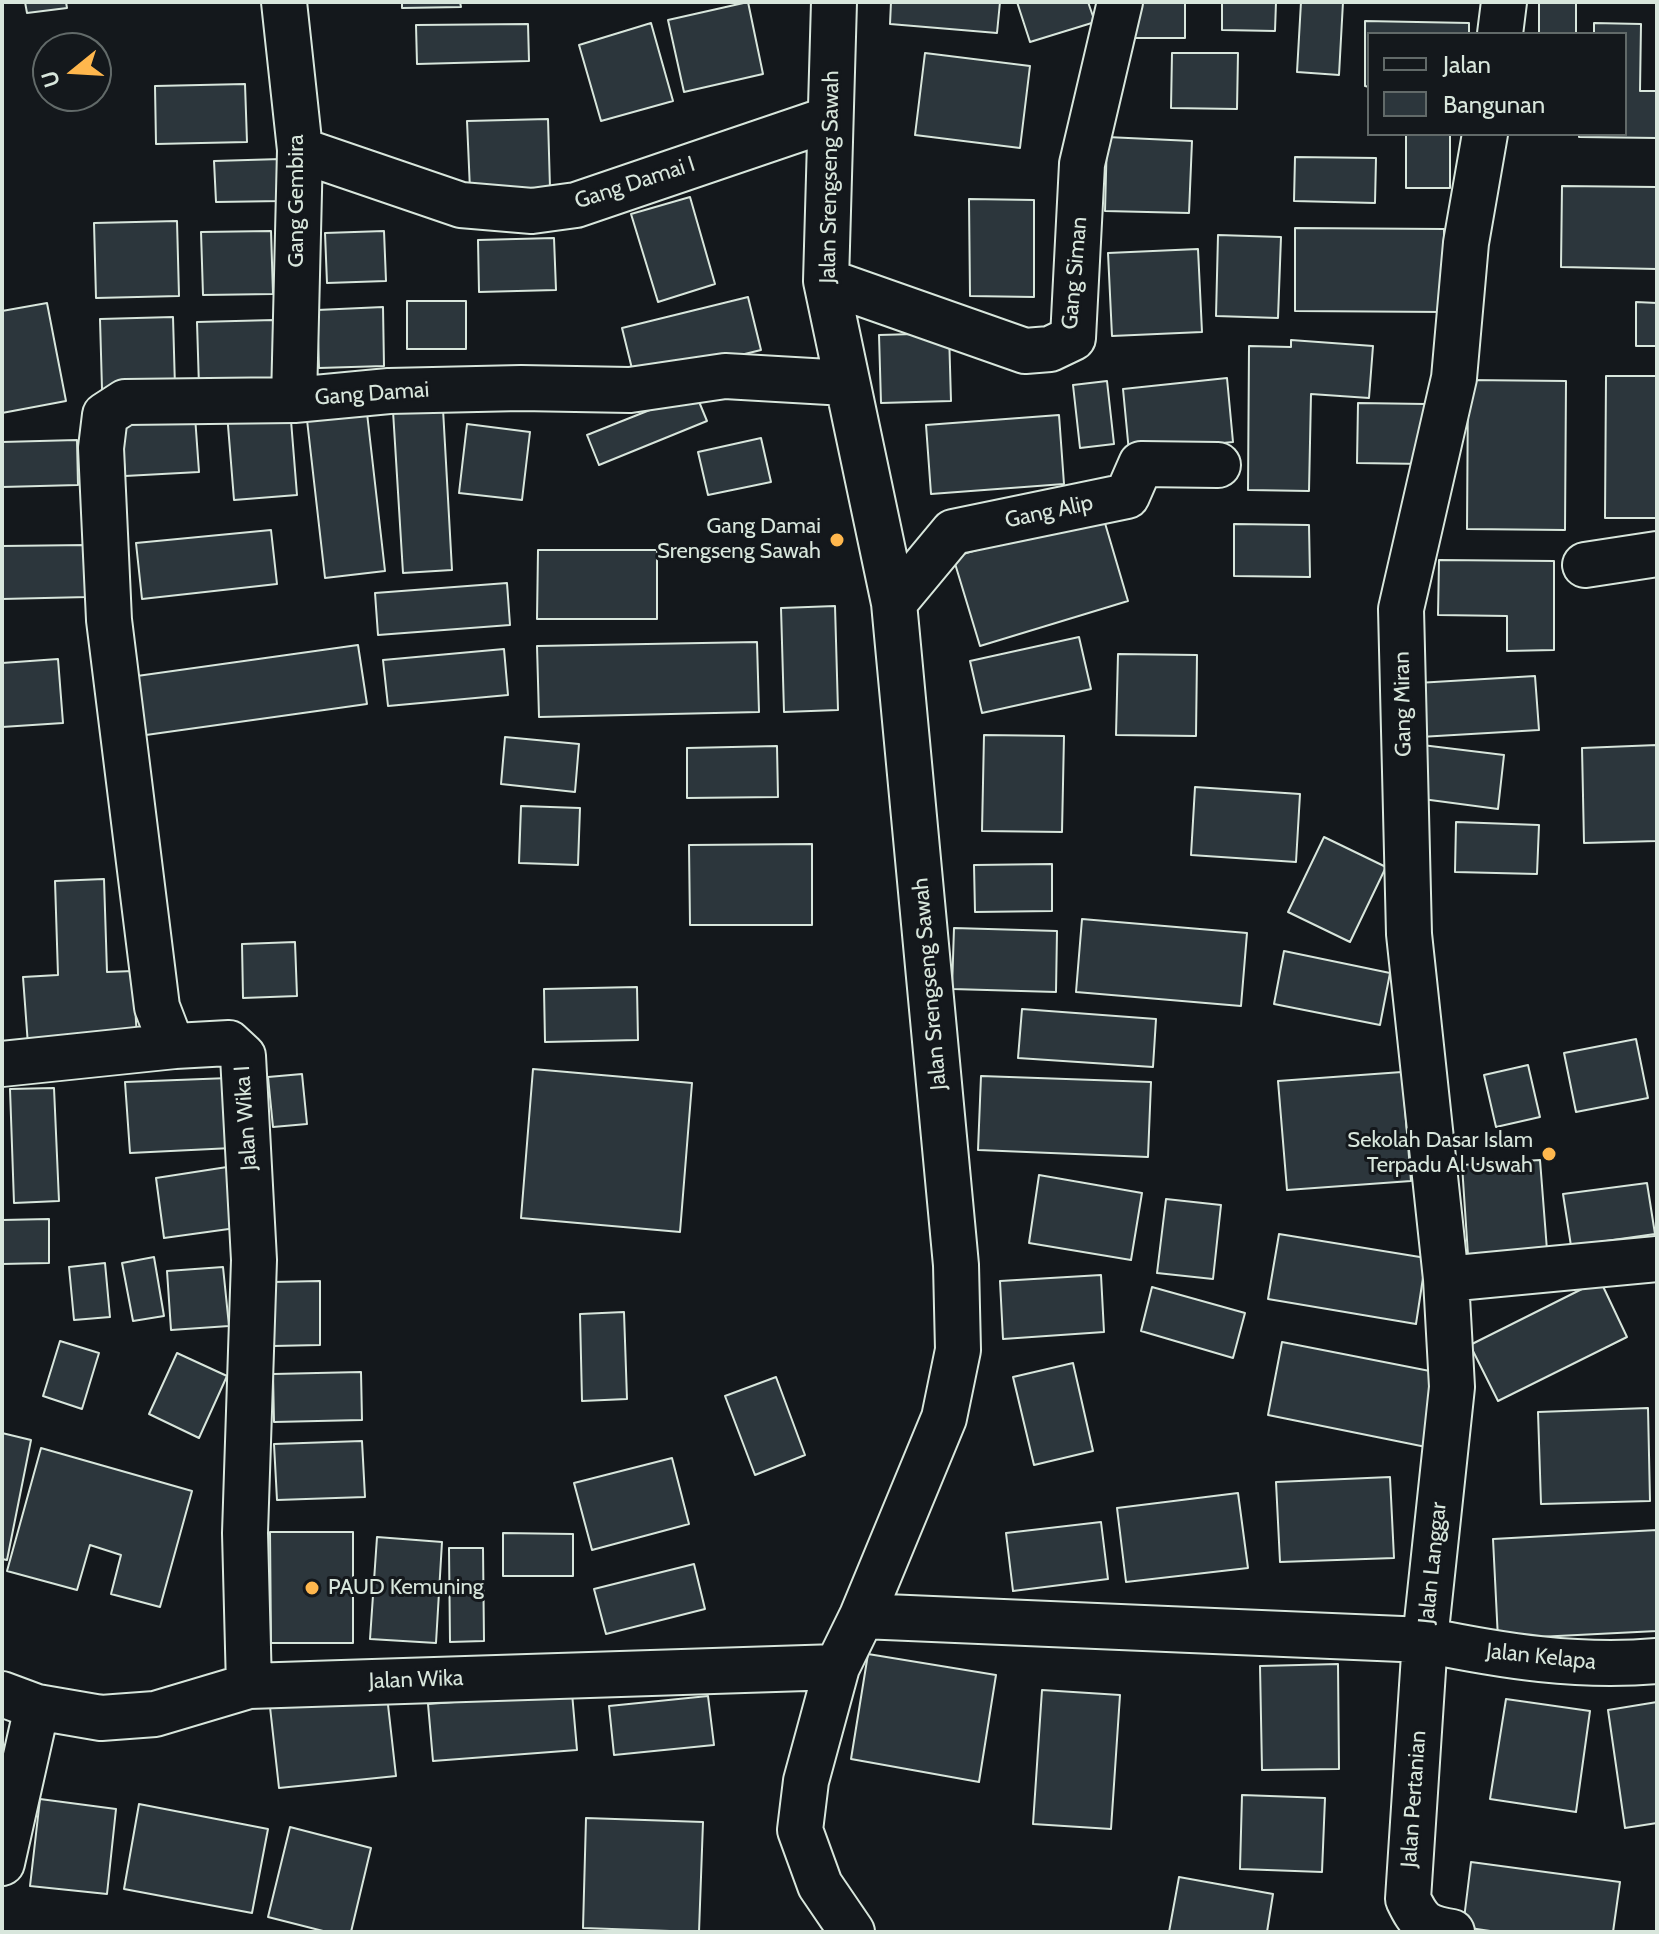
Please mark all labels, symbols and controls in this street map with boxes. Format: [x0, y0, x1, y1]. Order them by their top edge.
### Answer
north arrow [32, 32, 112, 112]
legend [1367, 32, 1627, 136]
text: Jalan [1443, 50, 1491, 79]
text: U [35, 67, 66, 91]
street label: Jalan Srengseng Sawah [815, 70, 845, 284]
text: Bangunan [1443, 90, 1545, 119]
street label: Gang Gembira [284, 134, 310, 268]
street label: Gang Damai I [571, 151, 699, 215]
street label: Gang Siman [1057, 216, 1093, 330]
street label: Gang Damai [314, 377, 430, 411]
street label: Gang Alip [1003, 490, 1095, 534]
place label: Gang Damai Srengseng Sawah [657, 514, 821, 566]
marker: Gang Damai Srengseng Sawah [828, 531, 846, 549]
street label: Gang Miran [1389, 651, 1417, 757]
street label: Jalan Srengseng Sawah [908, 877, 952, 1091]
street label: Jalan Wika I [229, 1065, 263, 1171]
place label: Sekolah Dasar Islam Terpadu Al Uswah [1347, 1128, 1533, 1180]
marker: Sekolah Dasar Islam Terpadu Al Uswah [1540, 1145, 1558, 1163]
street label: Jalan Langgar [1413, 1501, 1453, 1625]
place label: PAUD Kemuning [328, 1575, 484, 1601]
marker: PAUD Kemuning [303, 1579, 321, 1597]
street label: Jalan Kelapa [1485, 1638, 1597, 1676]
street label: Jalan Wika [368, 1665, 464, 1695]
street label: Jalan Pertanian [1396, 1730, 1432, 1868]

